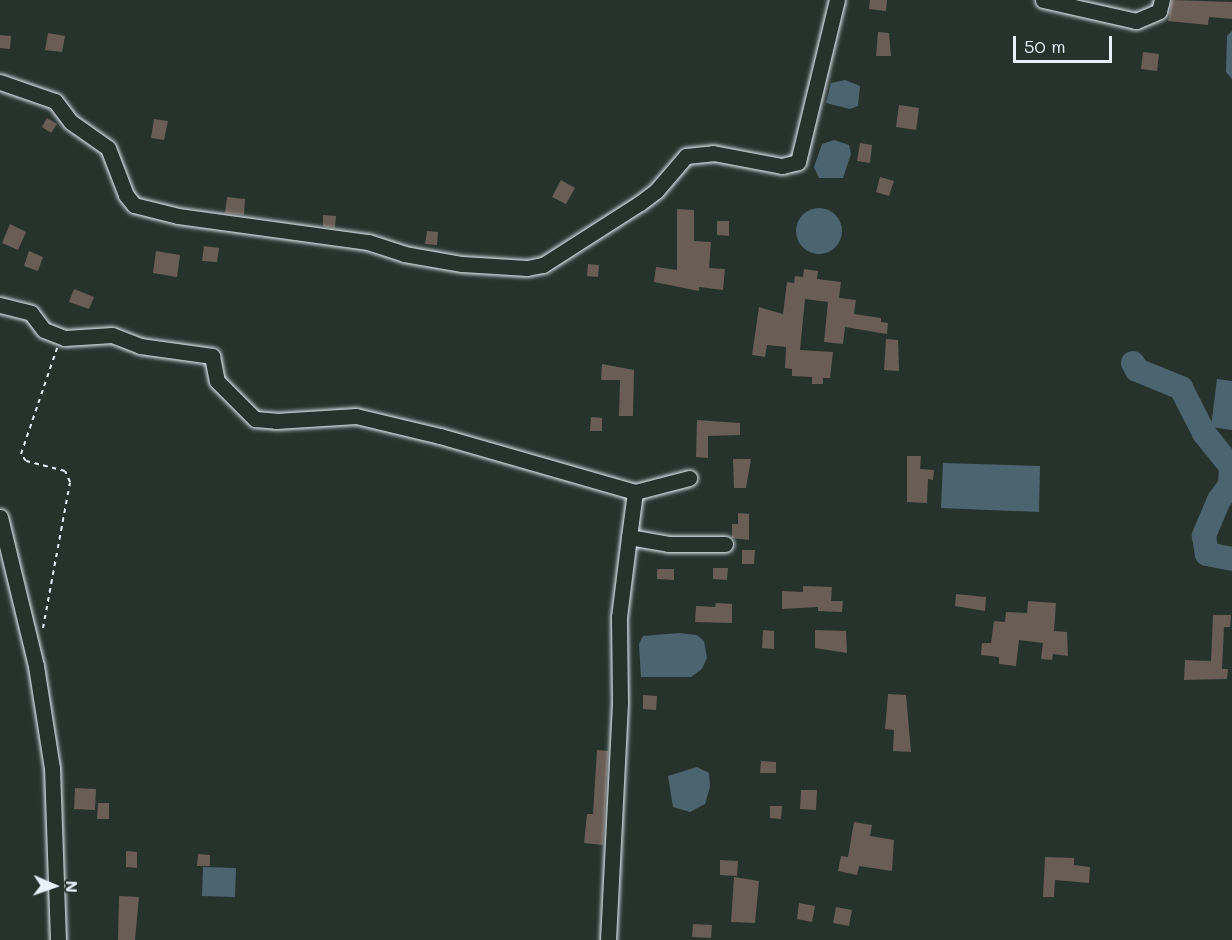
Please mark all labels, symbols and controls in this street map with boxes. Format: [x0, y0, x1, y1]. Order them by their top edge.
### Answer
scale bar [1016, 24, 1115, 62]
text: 50 m [1024, 34, 1066, 58]
north arrow [24, 856, 84, 916]
text: N [62, 880, 83, 893]

